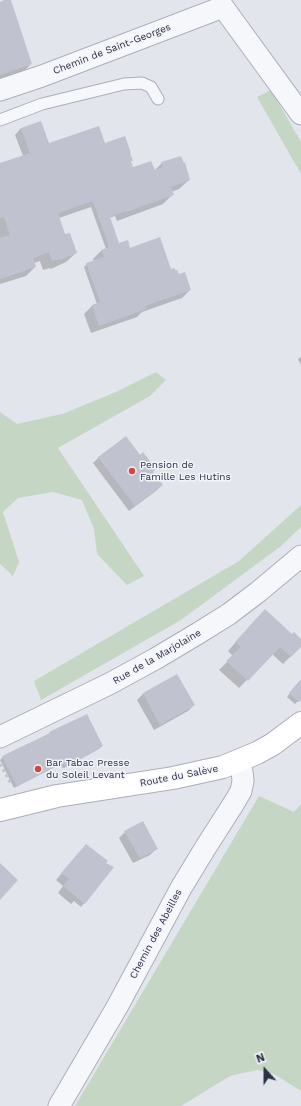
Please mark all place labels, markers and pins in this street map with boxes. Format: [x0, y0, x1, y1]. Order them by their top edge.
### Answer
place label: Pension de Famille Les Hutins [140, 459, 231, 482]
marker: Pension de Famille Les Hutins [127, 466, 137, 476]
place label: Bar Tabac Presse du Soleil Levant [46, 757, 129, 780]
marker: Bar Tabac Presse du Soleil Levant [33, 764, 43, 774]

